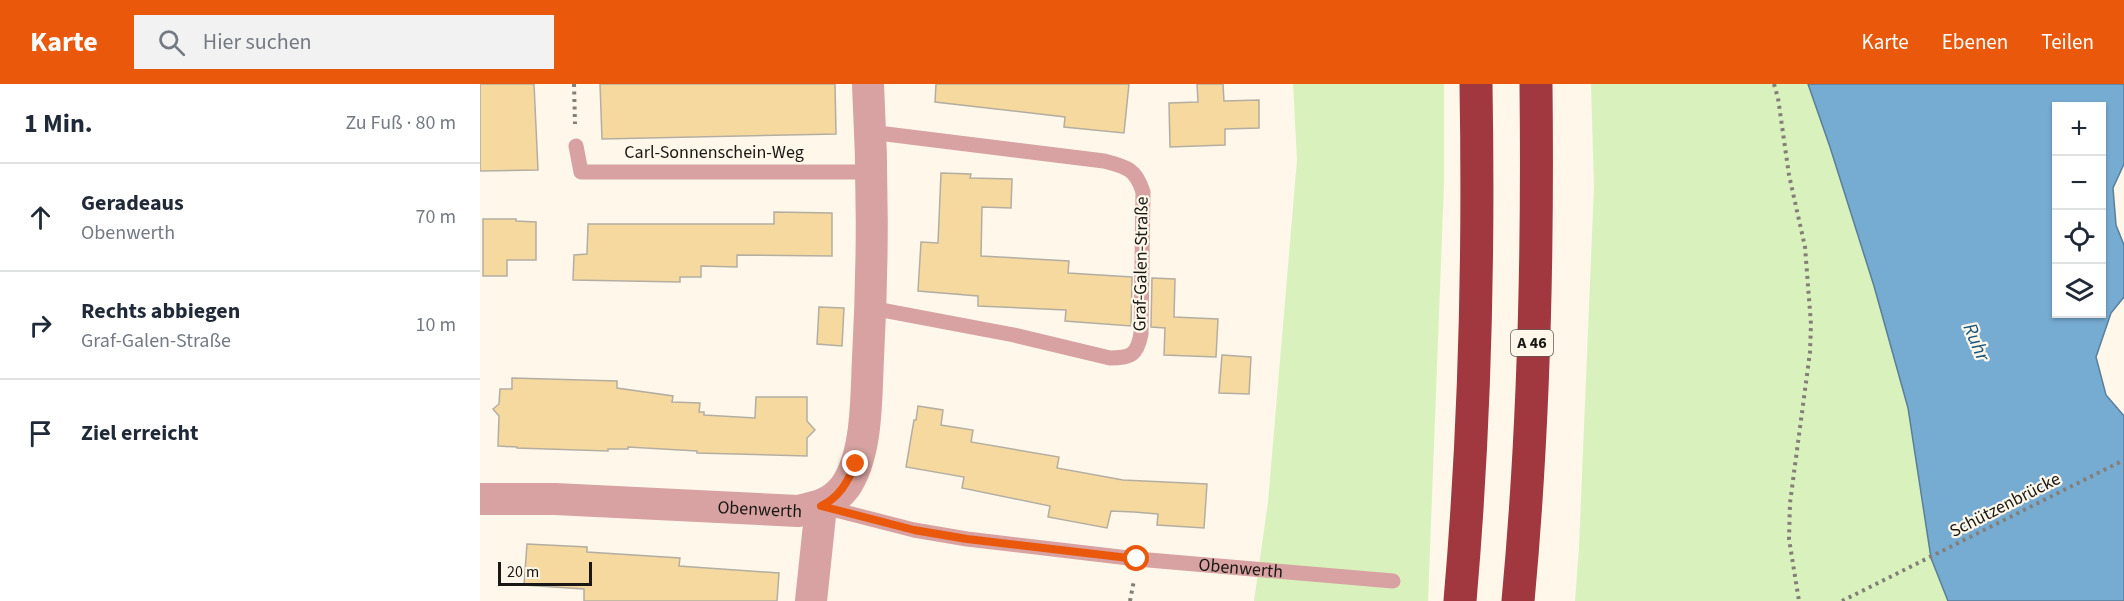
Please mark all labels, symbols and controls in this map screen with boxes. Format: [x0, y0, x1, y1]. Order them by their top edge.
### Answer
search box [134, 15, 554, 69]
text: Karte [30, 22, 98, 62]
icon: search [155, 26, 188, 59]
text: Hier suchen [203, 26, 312, 58]
text: Karte [1862, 27, 1909, 57]
text: Ebenen [1942, 27, 2008, 57]
text: Teilen [2041, 27, 2094, 57]
map controls [2052, 102, 2106, 318]
button: + [2052, 102, 2106, 156]
text: 1 Min. [24, 105, 93, 142]
text: Zu Fuß · 80 m [345, 109, 456, 137]
street label: Carl-Sonnenschein-Weg [624, 140, 804, 165]
button: − [2052, 156, 2106, 210]
text: Geradeaus [81, 187, 184, 219]
street label: Graf-Galen-Straße [1127, 196, 1155, 332]
icon: ahead [24, 201, 57, 234]
text: 70 m [416, 203, 456, 231]
button: locate [2052, 210, 2106, 264]
text: Obenwerth [81, 219, 175, 247]
button: layers [2052, 264, 2106, 318]
text: Rechts abbiegen [81, 295, 240, 327]
icon: right [24, 309, 57, 342]
text: 10 m [416, 311, 456, 339]
water label: Ruhr [1956, 319, 1997, 366]
text: Graf-Galen-Straße [81, 327, 231, 355]
road number: A 46 [1511, 330, 1553, 356]
icon: arrive [24, 417, 57, 450]
text: Ziel erreicht [81, 417, 199, 449]
route end [842, 450, 868, 476]
street label: Schützenbrücke [1945, 466, 2065, 544]
street label: Obenwerth [717, 495, 803, 524]
route start [1123, 545, 1149, 571]
street label: Obenwerth [1198, 552, 1284, 584]
scale bar [498, 559, 592, 586]
text: 20 m [507, 561, 539, 583]

